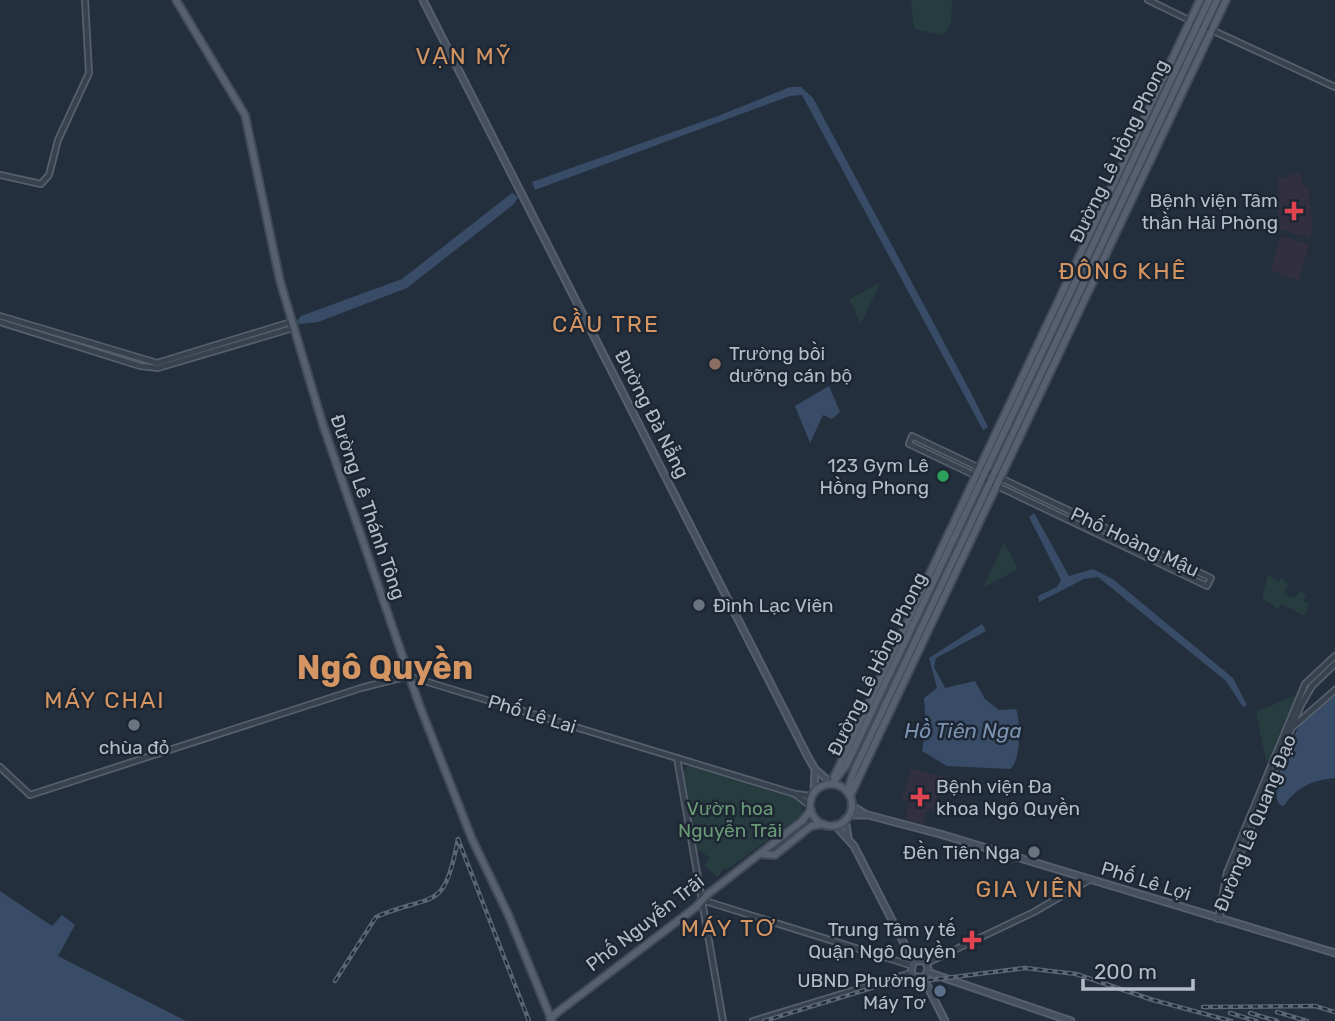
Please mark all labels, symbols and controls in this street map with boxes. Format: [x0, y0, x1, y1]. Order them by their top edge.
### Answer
district label: VẠN MỸ [415, 42, 513, 70]
street label: Đường Lê Hồng Phong [1065, 55, 1173, 246]
place label: Bệnh viện Tâm thần Hải Phòng [1141, 189, 1278, 234]
marker: Bệnh viện Tâm thần Hải Phòng [1284, 201, 1304, 221]
district label: ĐÔNG KHÊ [1058, 257, 1188, 285]
district label: CẦU TRE [552, 308, 660, 338]
place label: Trường bồi dưỡng cán bộ [729, 341, 852, 387]
street label: Đường Đà Nẵng [610, 346, 694, 482]
marker: Trường bồi dưỡng cán bộ [707, 356, 723, 372]
street label: Đường Lê Thánh Tông [326, 411, 410, 603]
place label: 123 Gym Lê Hồng Phong [819, 454, 929, 499]
marker: 123 Gym Lê Hồng Phong [935, 468, 951, 484]
street label: Phố Hoàng Mậu [1067, 502, 1203, 582]
street label: Đường Lê Hồng Phong [823, 568, 931, 759]
place label: Đình Lạc Viên [713, 594, 834, 617]
marker: Đình Lạc Viên [691, 597, 707, 613]
district label: Ngô Quyền [297, 645, 473, 687]
district label: MÁY CHAI [44, 686, 166, 714]
street label: Phố Lê Lai [485, 690, 579, 738]
marker: chùa đỏ [126, 717, 142, 733]
water label: Hồ Tiên Nga [904, 718, 1022, 743]
street label: Đường Lê Quang Đạo [1209, 731, 1301, 915]
place label: chùa đỏ [99, 736, 169, 759]
place label: Bệnh viện Đa khoa Ngô Quyền [936, 775, 1080, 820]
marker: Bệnh viện Đa khoa Ngô Quyền [910, 787, 930, 807]
park label: Vườn hoa Nguyễn Trãi [678, 797, 782, 842]
place label: Đền Tiên Nga [903, 840, 1020, 864]
marker: Đền Tiên Nga [1026, 844, 1042, 860]
street label: Phố Lê Lợi [1098, 856, 1194, 906]
street label: Phố Nguyễn Trãi [581, 870, 709, 976]
district label: GIA VIÊN [975, 875, 1085, 903]
district label: MÁY TƠ [681, 914, 777, 942]
place label: Trung Tâm y tế Quận Ngô Quyền [808, 917, 956, 963]
marker: Trung Tâm y tế Quận Ngô Quyền [962, 930, 982, 950]
scale bar [1083, 948, 1193, 992]
text: 200 m [1094, 959, 1157, 984]
place label: UBND Phường Máy Tơ [797, 969, 926, 1014]
marker: UBND Phường Máy Tơ [932, 983, 948, 999]

